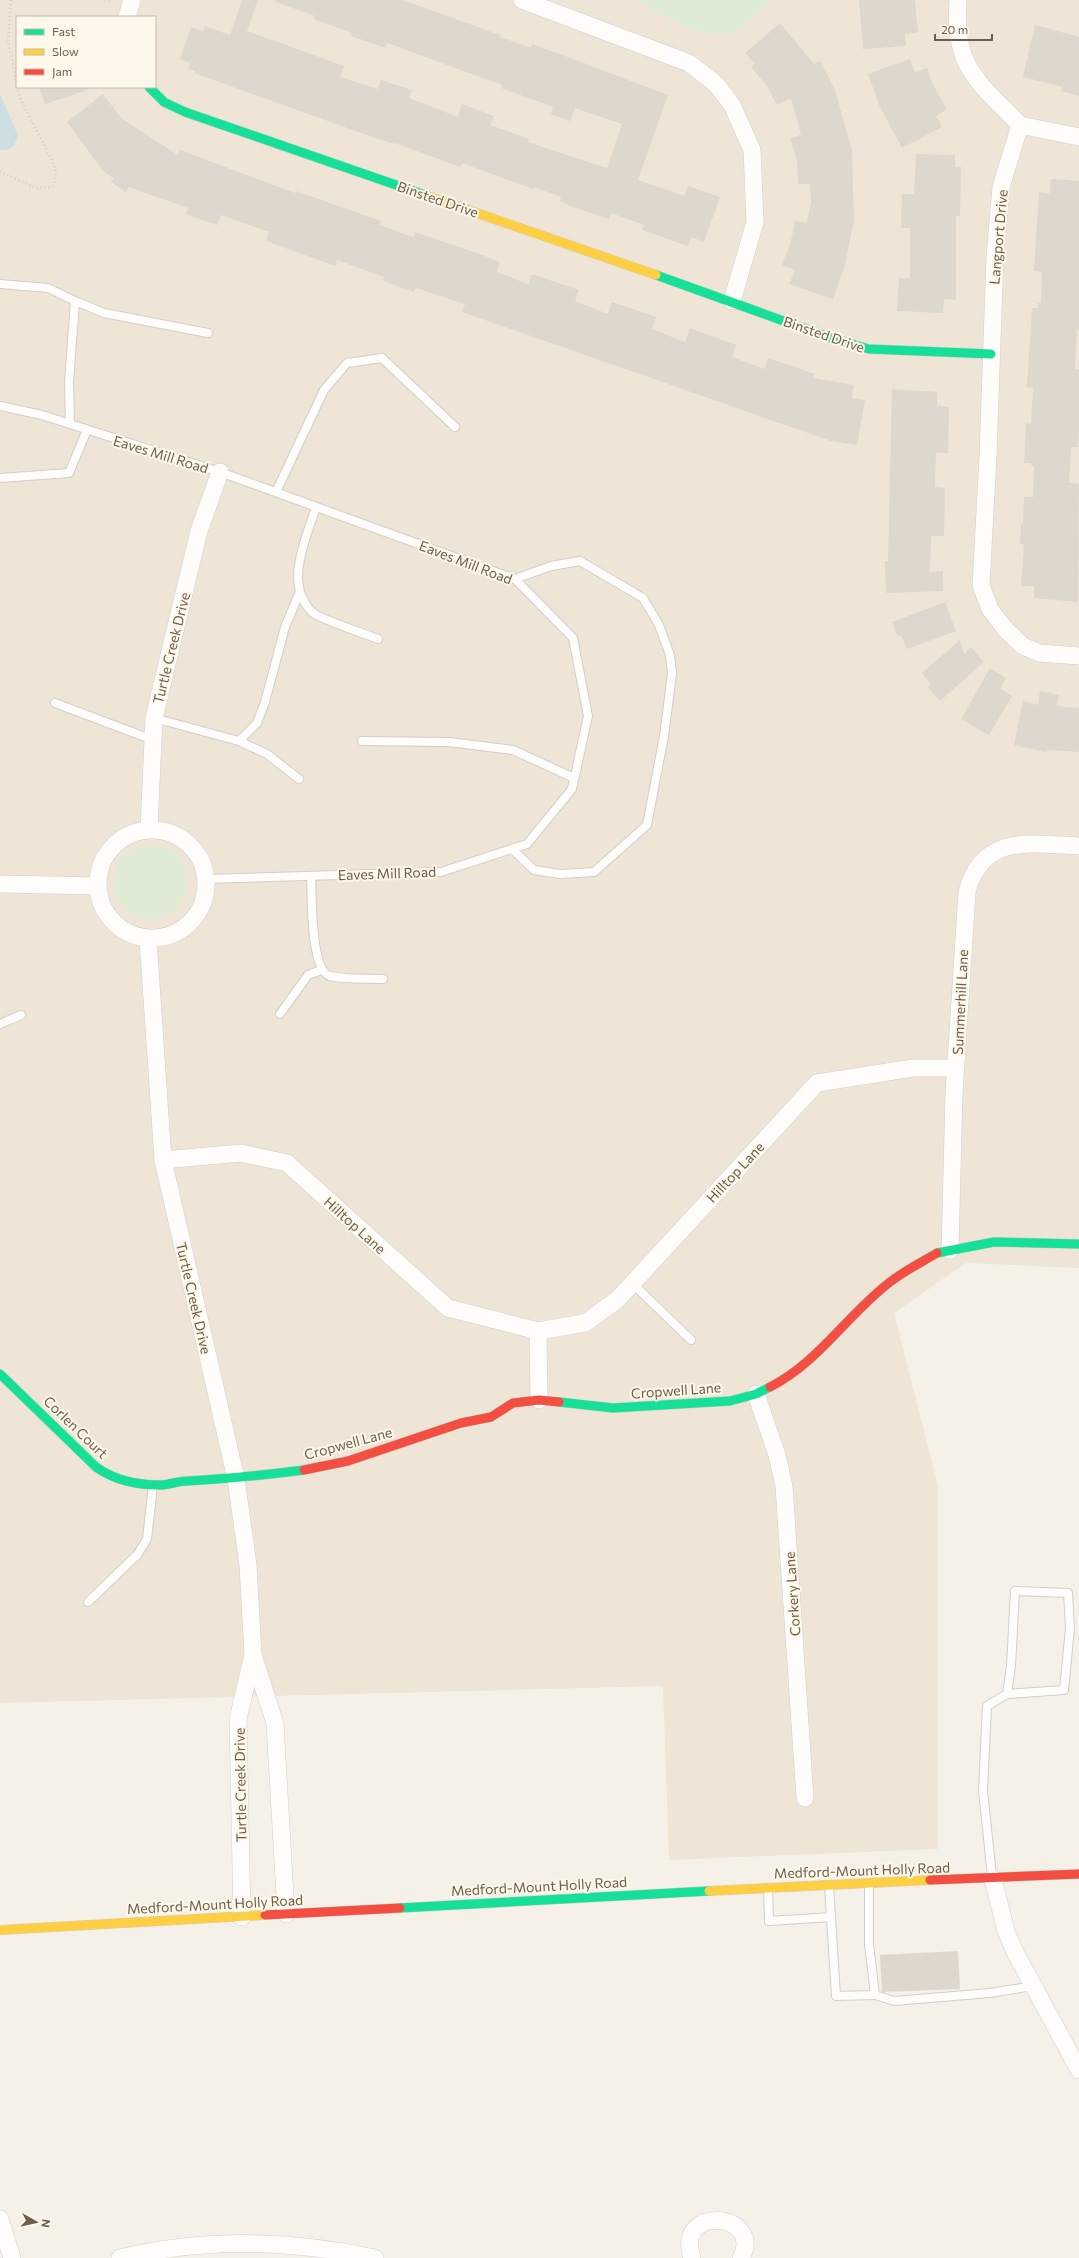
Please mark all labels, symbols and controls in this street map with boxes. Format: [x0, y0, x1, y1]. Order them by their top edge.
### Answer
legend [16, 16, 156, 88]
scale bar [935, 16, 992, 42]
text: 20 m [941, 22, 968, 36]
text: Fast [52, 24, 75, 38]
text: Slow [52, 44, 79, 58]
text: Jam [52, 64, 72, 79]
street label: Binsted Drive [395, 177, 481, 221]
street label: Langport Drive [985, 189, 1011, 285]
street label: Binsted Drive [781, 312, 867, 356]
street label: Eaves Mill Road [111, 431, 211, 477]
street label: Eaves Mill Road [417, 536, 515, 588]
street label: Turtle Creek Drive [149, 590, 193, 706]
street label: Eaves Mill Road [338, 863, 436, 883]
street label: Summerhill Lane [949, 949, 971, 1055]
street label: Hilltop Lane [703, 1138, 767, 1206]
street label: Hilltop Lane [321, 1193, 389, 1257]
street label: Turtle Creek Drive [173, 1240, 215, 1356]
street label: Cropwell Lane [630, 1378, 722, 1402]
street label: Corlen Court [40, 1392, 112, 1462]
street label: Cropwell Lane [302, 1423, 394, 1463]
street label: Corkery Lane [781, 1551, 803, 1637]
street label: Turtle Creek Drive [231, 1728, 249, 1842]
street label: Medford-Mount Holly Road [774, 1858, 950, 1882]
street label: Medford-Mount Holly Road [451, 1873, 627, 1899]
street label: Medford-Mount Holly Road [127, 1891, 303, 1917]
north arrow [16, 2202, 56, 2242]
text: N [39, 2218, 53, 2228]

